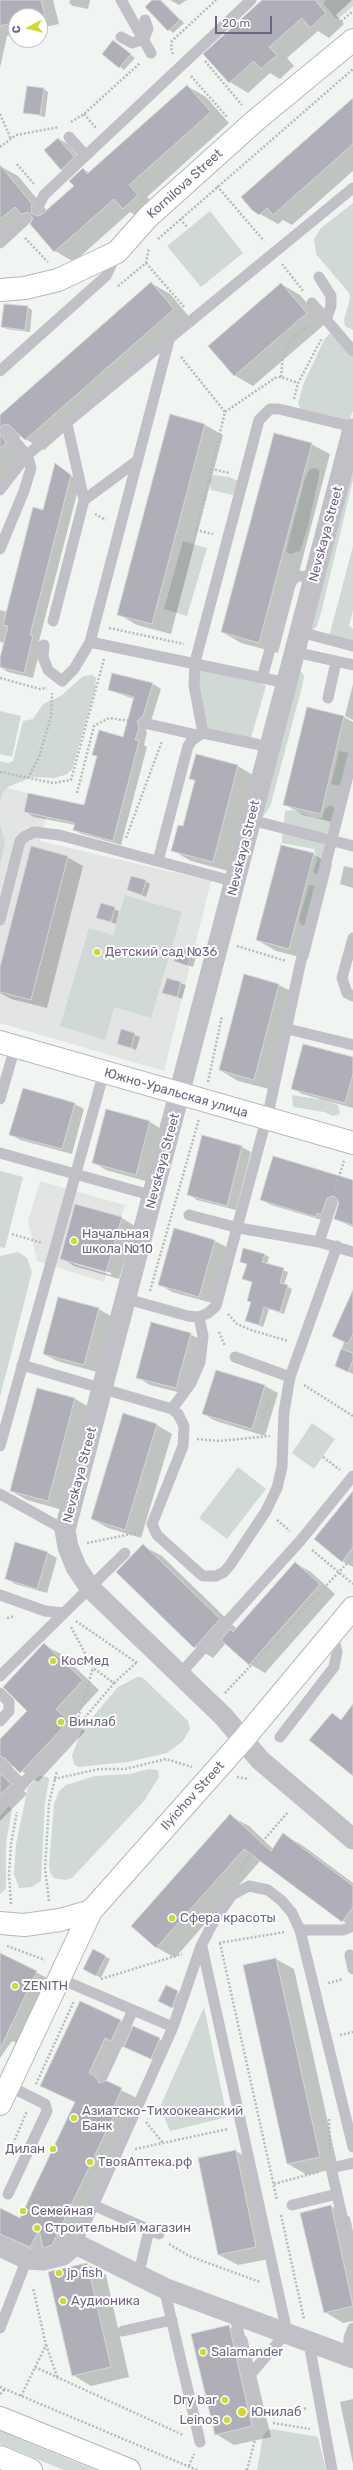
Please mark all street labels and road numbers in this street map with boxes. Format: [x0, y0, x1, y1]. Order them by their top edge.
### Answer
street label: Kornilova Street [144, 146, 226, 222]
street label: Nevskaya Street [306, 485, 346, 583]
street label: Nevskaya Street [225, 798, 263, 898]
street label: Южно-Уральская улица [102, 1065, 250, 1121]
street label: Nevskaya Street [143, 1112, 183, 1210]
street label: Nevskaya Street [60, 1426, 100, 1524]
street label: Ilyichov Street [158, 1758, 228, 1834]

